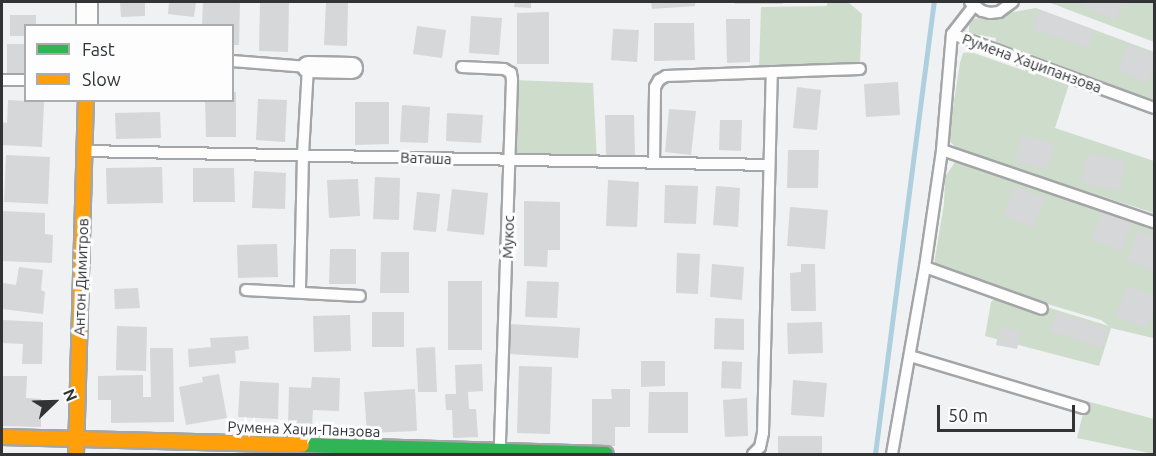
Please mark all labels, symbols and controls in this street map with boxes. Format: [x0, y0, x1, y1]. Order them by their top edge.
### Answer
legend [24, 24, 234, 102]
street label: Румена Хаџипанзова [960, 29, 1104, 97]
text: Fast [82, 39, 115, 59]
text: Slow [82, 69, 121, 89]
street label: Ваташа [400, 148, 452, 168]
street label: Мукос [498, 215, 518, 259]
street label: Антон Димитров [70, 218, 92, 336]
north arrow [24, 372, 84, 432]
text: N [60, 386, 81, 404]
scale bar [940, 393, 1078, 431]
text: 50 m [948, 405, 988, 425]
street label: Румена Хаџи-Панзова [227, 417, 381, 441]

